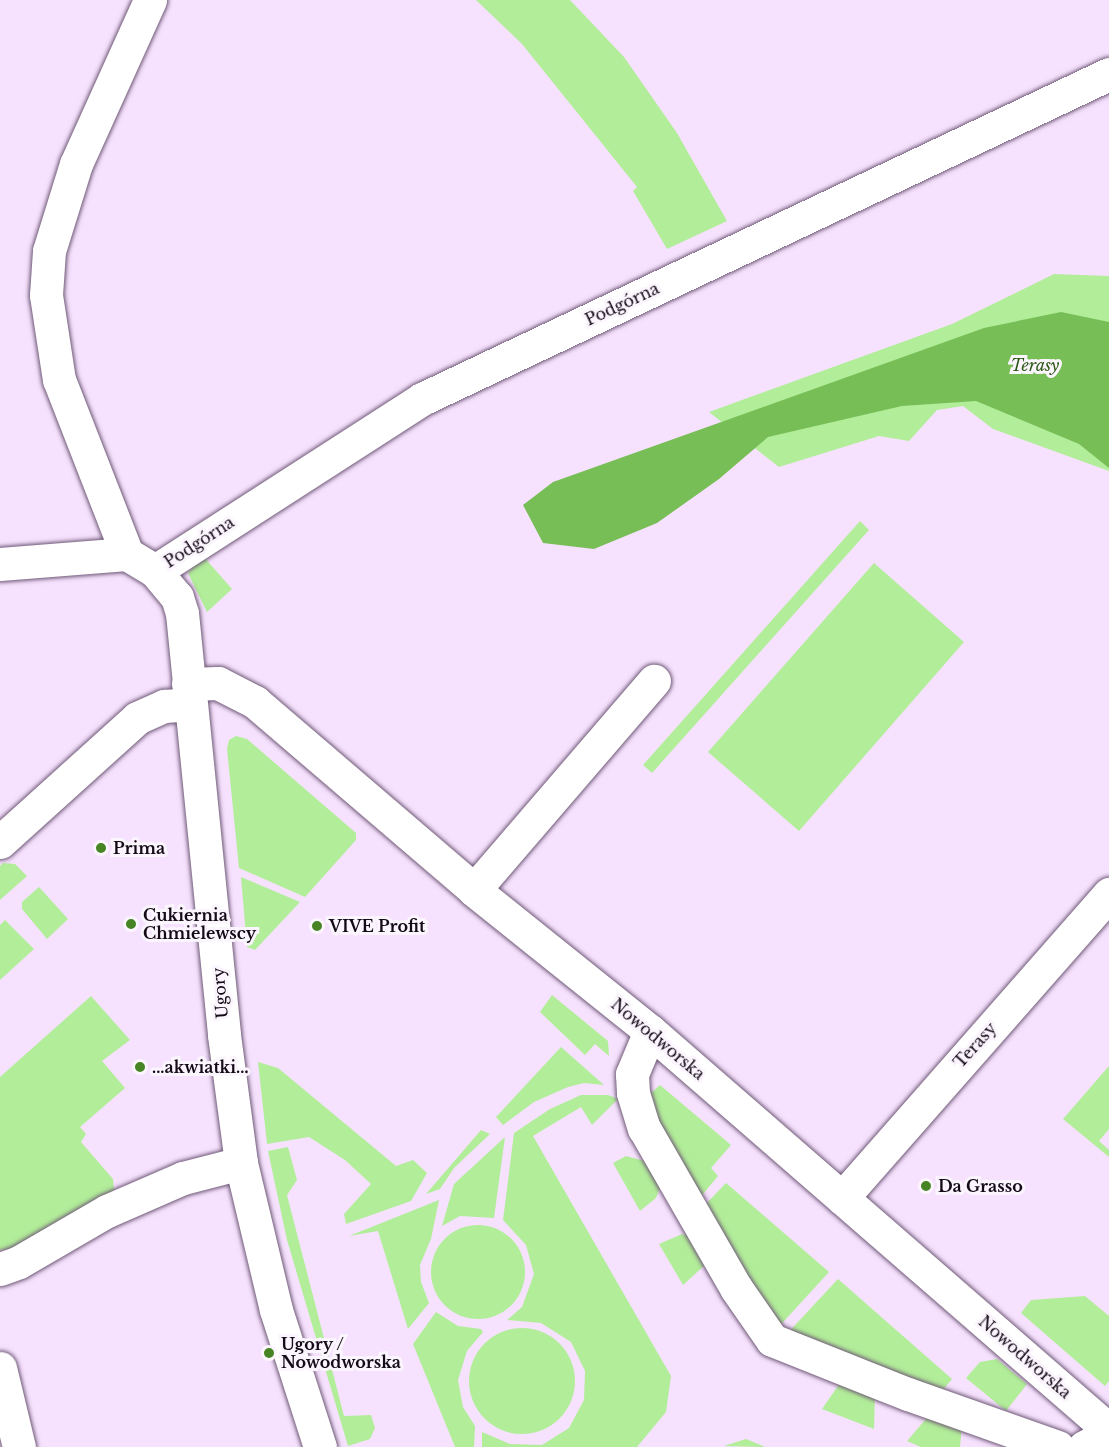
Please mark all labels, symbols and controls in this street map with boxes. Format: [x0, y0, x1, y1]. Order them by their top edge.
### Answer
street label: Podgórna [582, 279, 662, 329]
park label: Terasy [1011, 355, 1059, 375]
street label: Podgórna [161, 512, 237, 572]
place label: Prima [113, 838, 165, 858]
marker: Prima [94, 841, 108, 855]
place label: Cukiernia Chmielewscy [143, 905, 256, 943]
place label: VIVE Profit [329, 916, 425, 936]
marker: Cukiernia Chmielewscy [124, 917, 138, 931]
marker: VIVE Profit [310, 919, 324, 933]
street label: Ugory [208, 967, 232, 1019]
street label: Nowodworska [607, 994, 709, 1084]
street label: Terasy [950, 1018, 1000, 1072]
place label: ...akwiatki... [152, 1057, 248, 1077]
marker: ...akwiatki... [133, 1060, 147, 1074]
place label: Da Grasso [938, 1176, 1023, 1196]
marker: Da Grasso [919, 1179, 933, 1193]
street label: Nowodworska [975, 1312, 1075, 1402]
place label: Ugory / Nowodworska [281, 1334, 401, 1372]
marker: Ugory / Nowodworska [262, 1346, 276, 1360]

